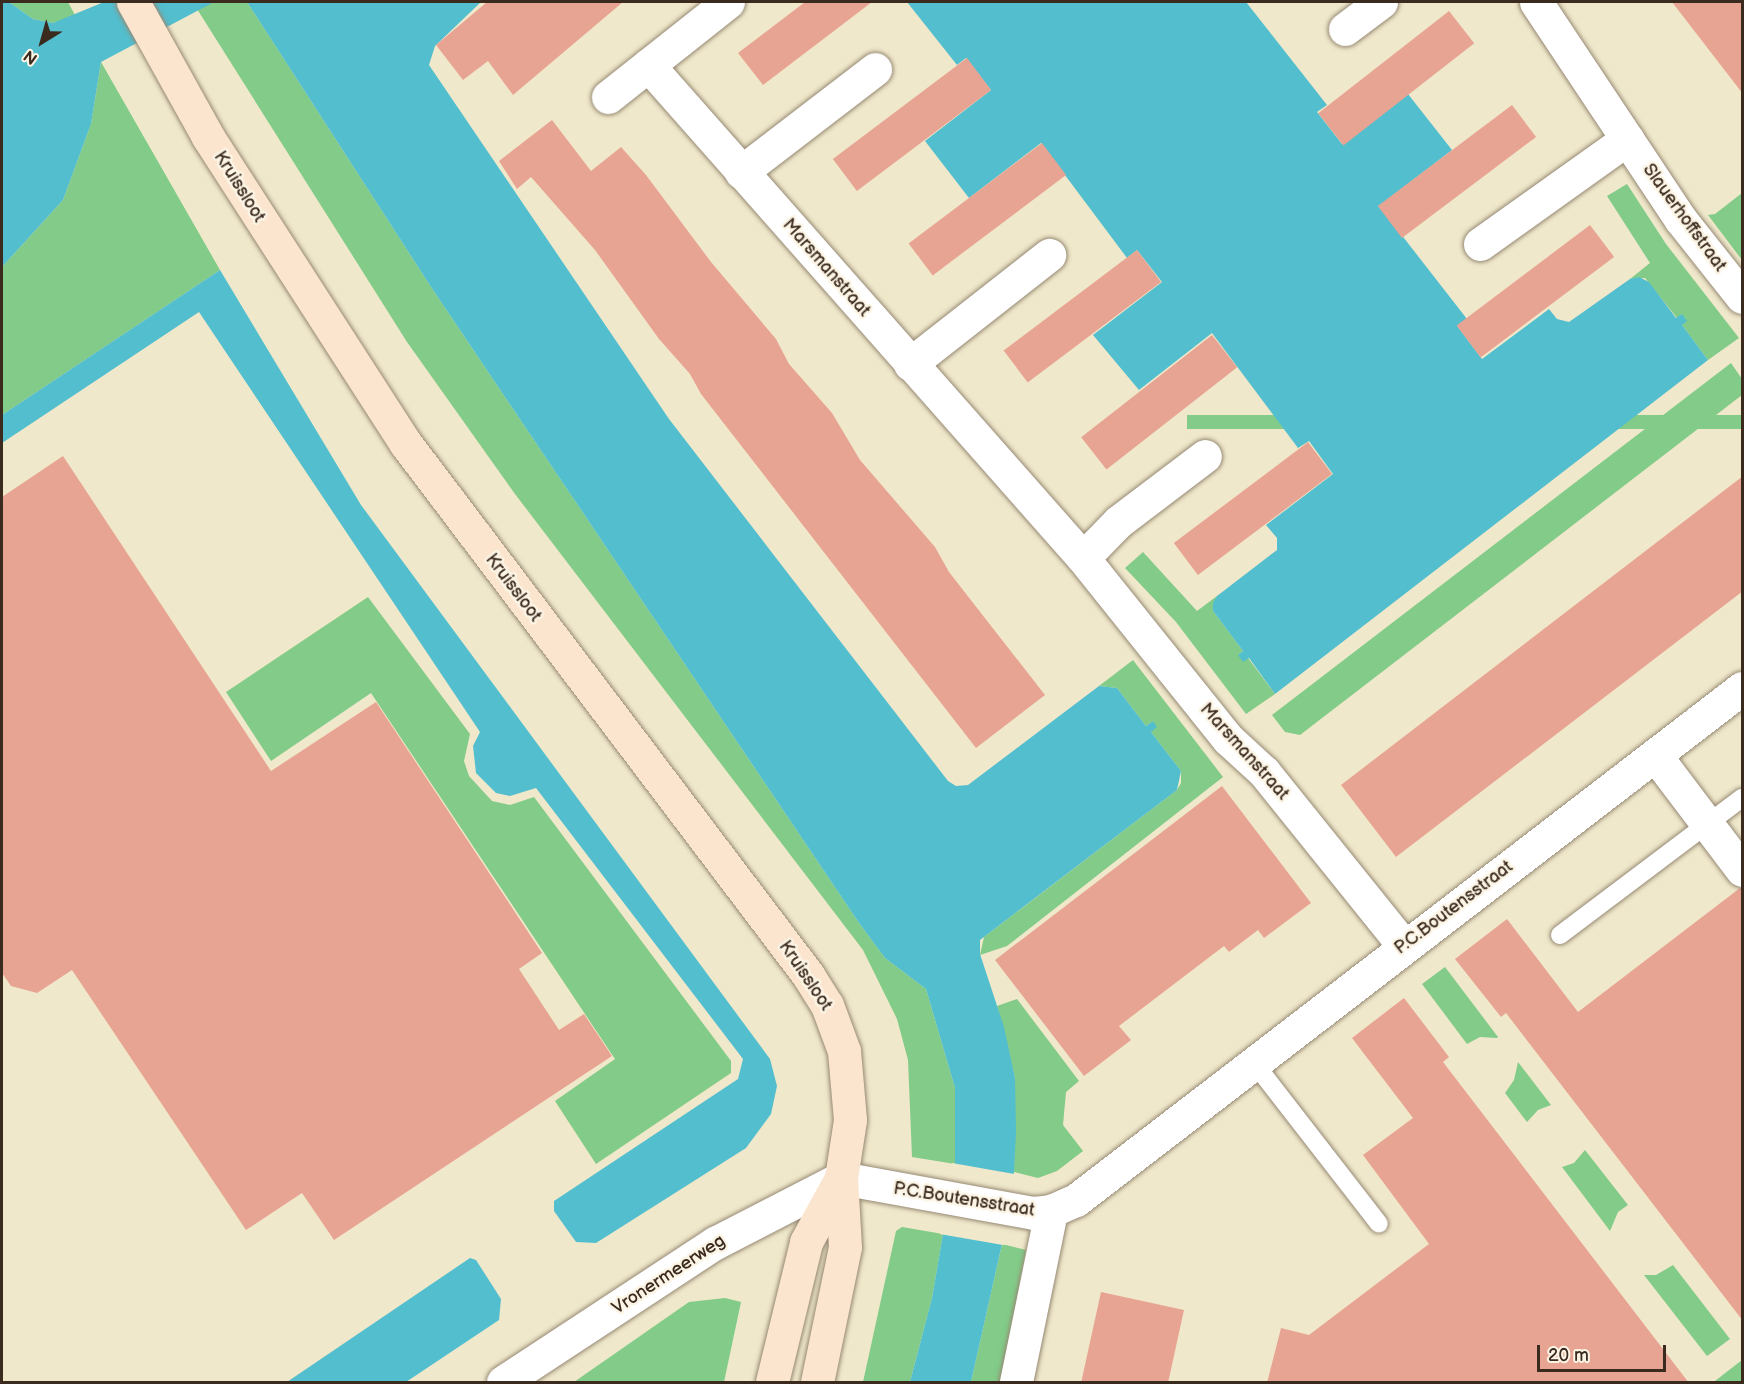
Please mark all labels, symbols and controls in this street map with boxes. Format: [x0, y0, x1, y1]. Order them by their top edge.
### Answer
north arrow [12, 12, 72, 72]
text: N [20, 46, 41, 68]
street label: Kruissloot [209, 147, 269, 227]
street label: Slauerhoffstraat [1638, 160, 1730, 276]
street label: Marsmanstraat [778, 215, 874, 321]
street label: Kruissloot [480, 550, 546, 626]
street label: Marsmanstraat [1195, 699, 1293, 805]
street label: P.C.Boutensstraat [1391, 856, 1517, 960]
street label: Kruissloot [774, 937, 836, 1015]
street label: P.C.Boutensstraat [892, 1178, 1036, 1222]
street label: Vronermeerweg [608, 1230, 730, 1320]
scale bar [1540, 1333, 1669, 1371]
text: 20 m [1548, 1345, 1589, 1366]

